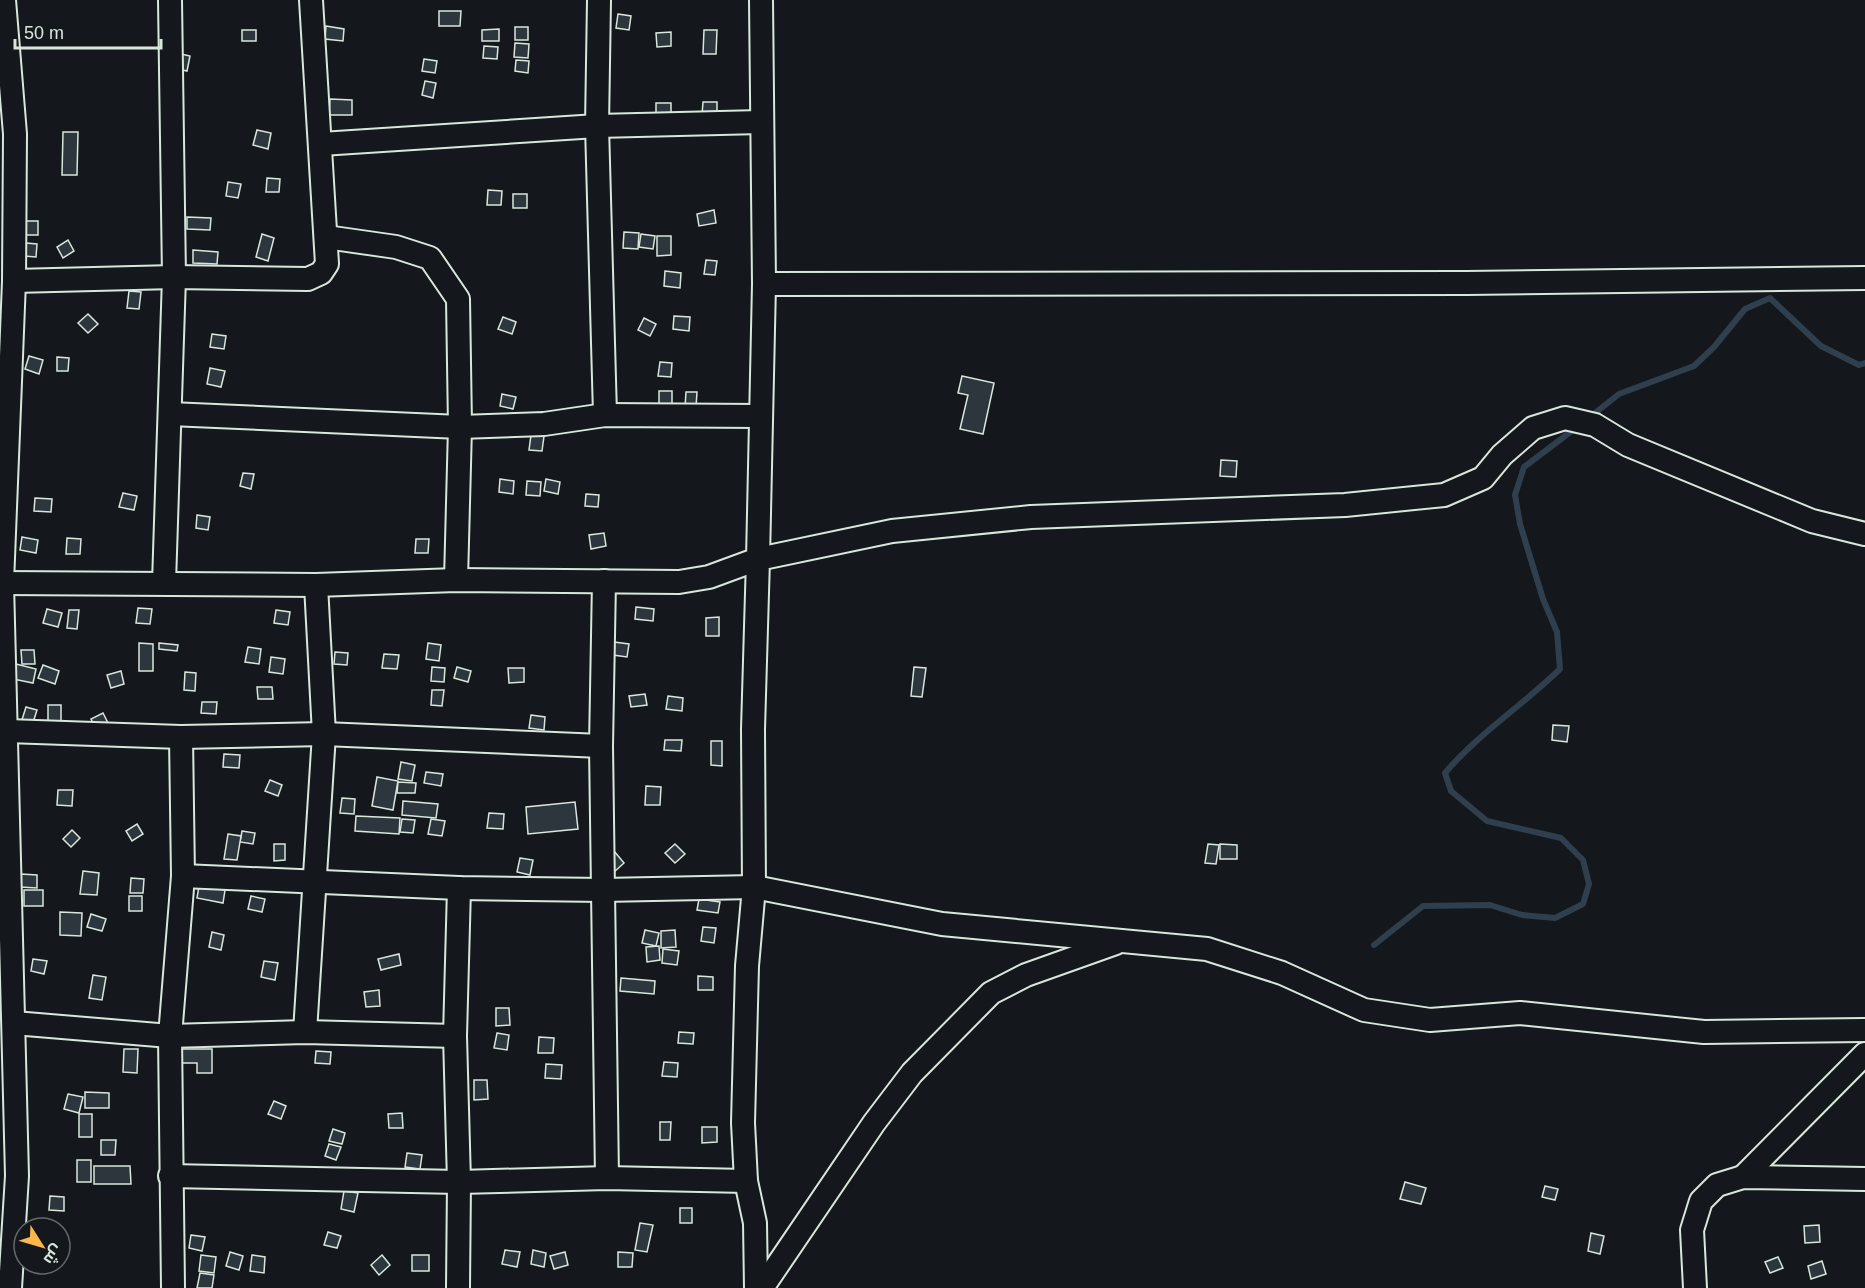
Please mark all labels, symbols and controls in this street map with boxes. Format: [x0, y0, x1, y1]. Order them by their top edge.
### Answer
scale bar [15, 12, 160, 50]
text: 50 m [24, 23, 64, 43]
north arrow [12, 1216, 72, 1276]
text: ش [40, 1241, 67, 1268]

